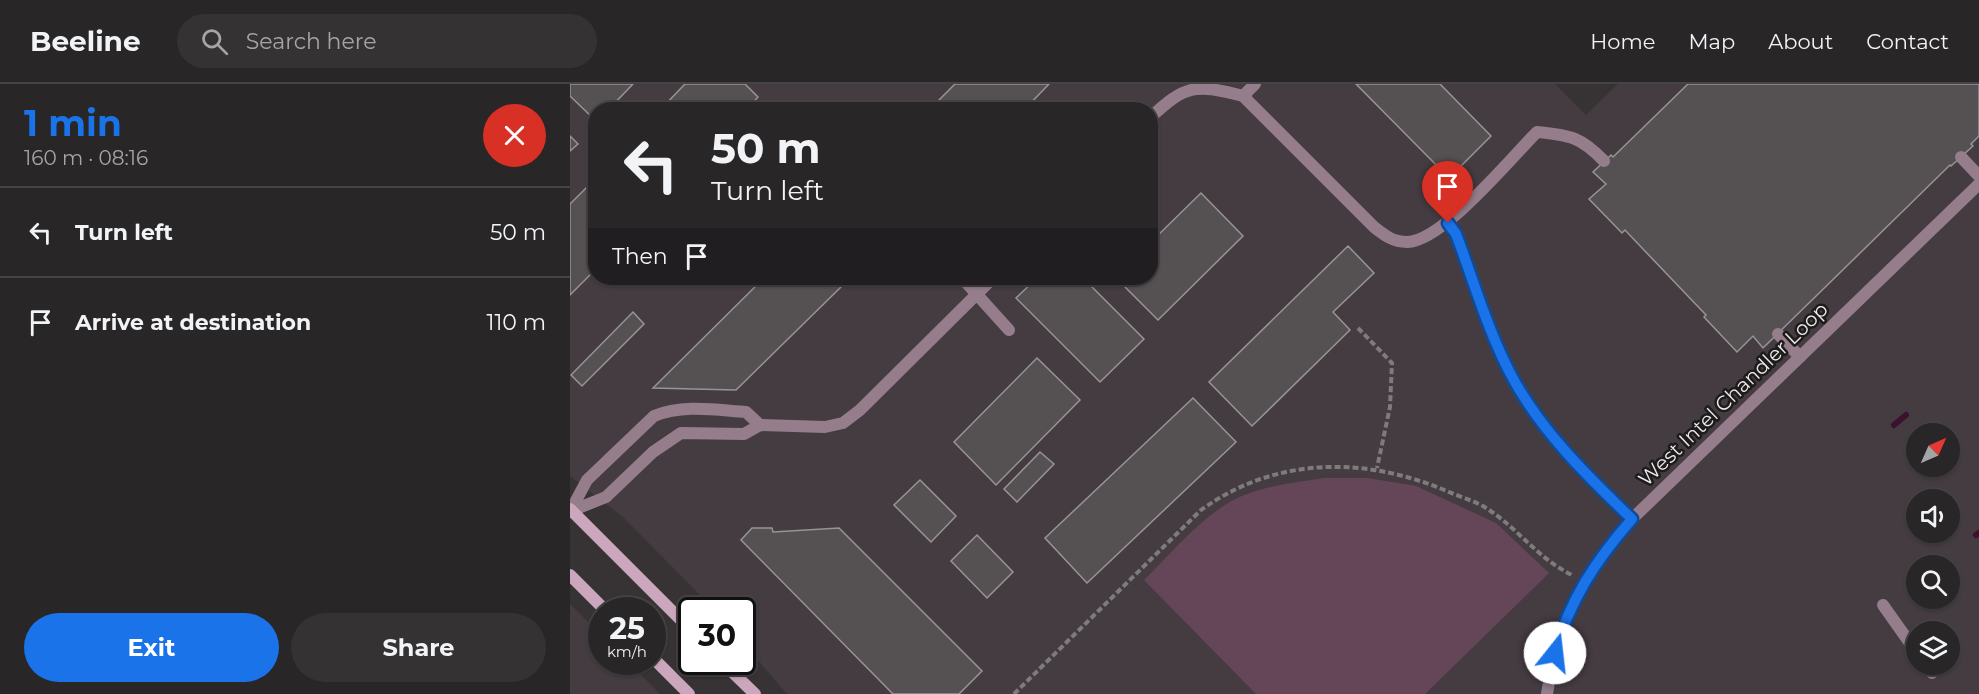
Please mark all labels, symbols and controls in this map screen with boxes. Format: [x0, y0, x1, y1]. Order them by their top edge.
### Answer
search box [177, 14, 597, 68]
text: Beeline [30, 24, 141, 58]
icon: search [198, 25, 231, 58]
text: Search here [246, 28, 377, 55]
text: Home [1590, 29, 1655, 54]
text: Map [1688, 29, 1735, 54]
text: About [1768, 29, 1833, 54]
text: Contact [1866, 29, 1949, 54]
text: 1 min [24, 101, 122, 145]
button: close [483, 104, 546, 167]
text: 50 m [711, 122, 820, 174]
icon: left [612, 126, 690, 204]
text: 160 m · 08:16 [24, 146, 148, 170]
pin [1422, 161, 1473, 223]
icon: arrive [1431, 170, 1464, 203]
text: Turn left [711, 174, 824, 207]
icon: left [24, 216, 57, 249]
text: Turn left [75, 219, 173, 246]
text: 50 m [490, 219, 546, 246]
icon: arrive [680, 240, 713, 273]
text: Then [612, 243, 668, 270]
street label: West Intel Chandler Loop [1633, 297, 1833, 491]
icon: arrive [24, 306, 57, 339]
text: Arrive at destination [75, 309, 311, 336]
text: 110 m [486, 309, 546, 336]
north arrow [1906, 423, 1960, 477]
map controls [1906, 423, 1960, 675]
button: sound [1906, 489, 1960, 543]
button: search [1906, 555, 1960, 609]
speed limit sign: 30 [678, 597, 756, 675]
text: 25 [609, 610, 645, 647]
button: Exit [24, 613, 279, 682]
button: Share [291, 613, 546, 682]
position arrow [1523, 621, 1587, 685]
button: layers [1906, 621, 1960, 675]
text: km/h [607, 642, 647, 661]

